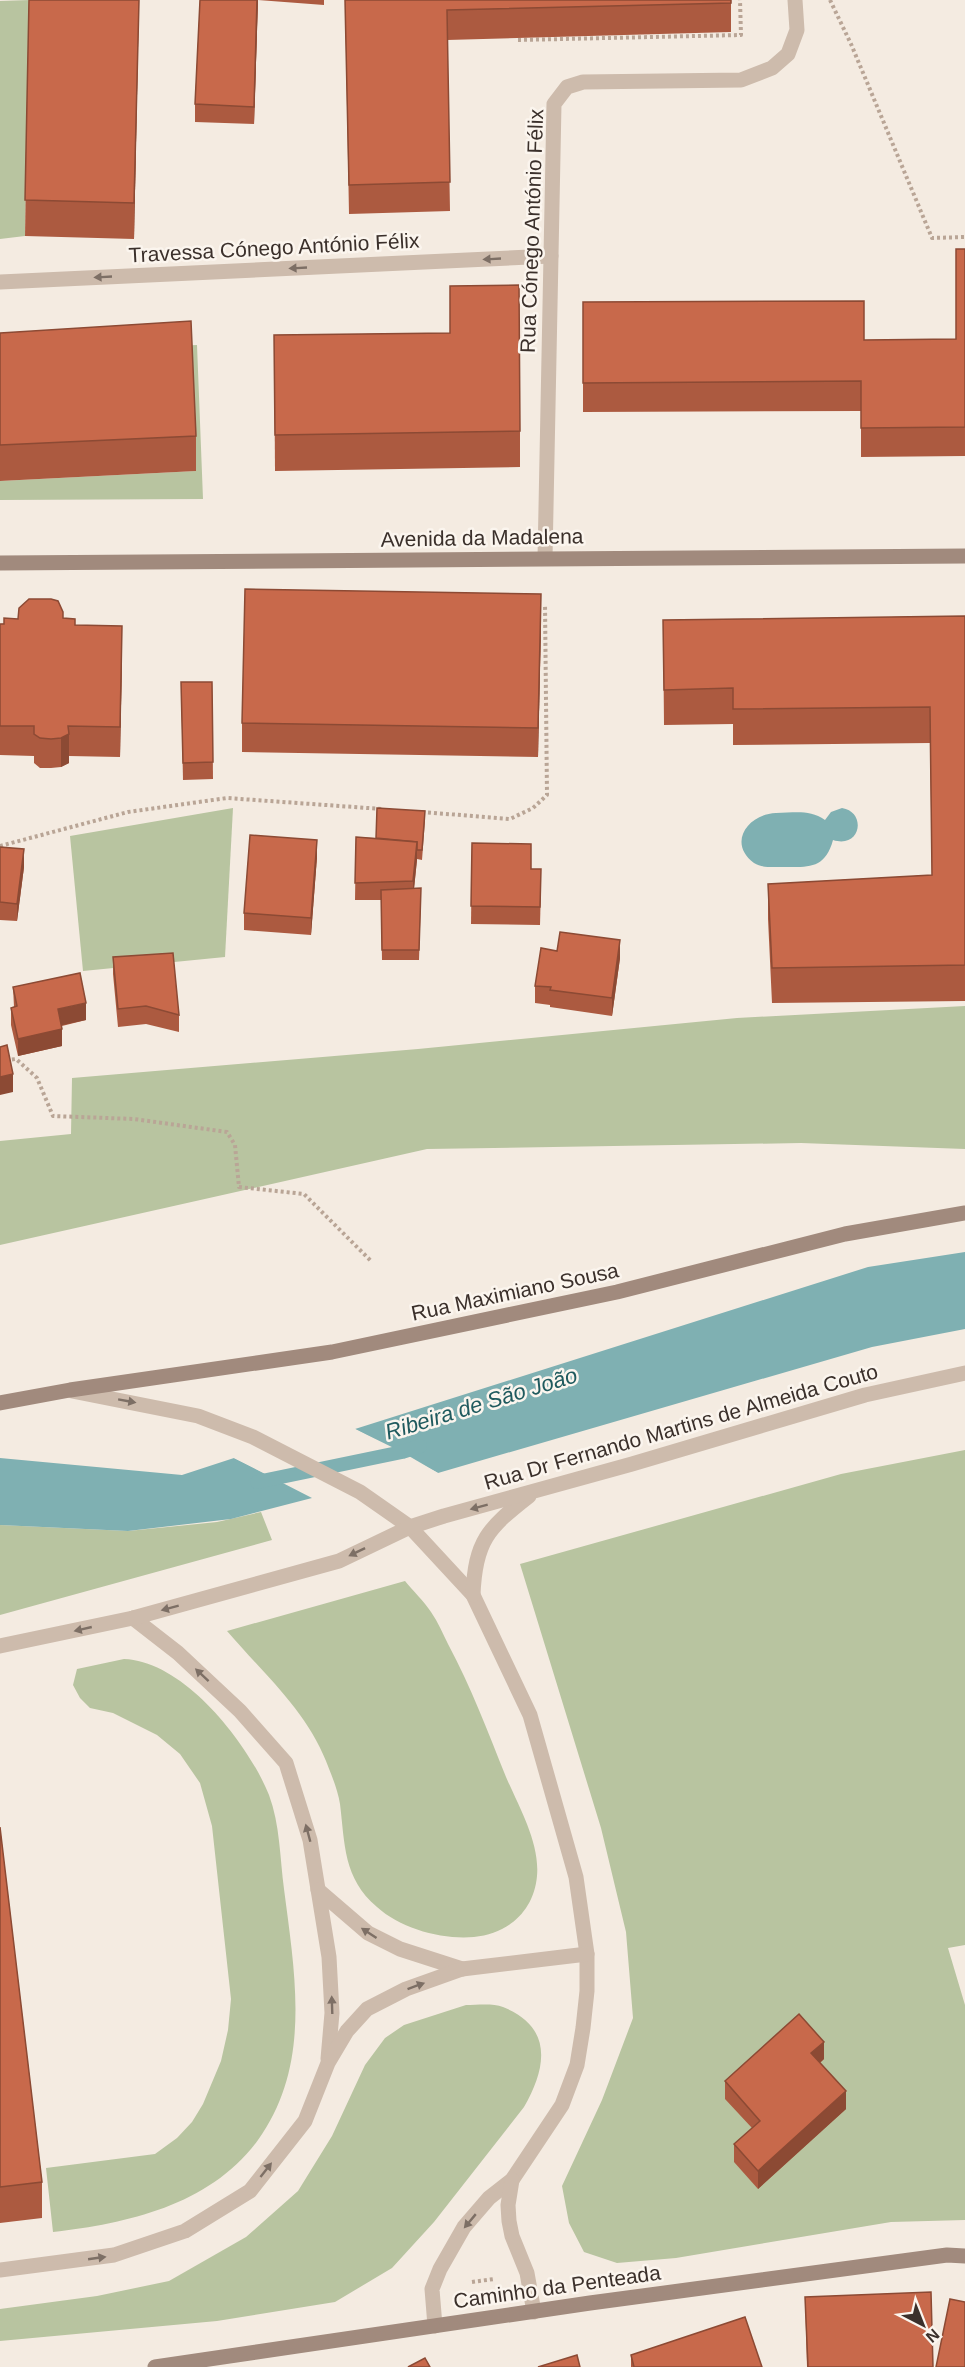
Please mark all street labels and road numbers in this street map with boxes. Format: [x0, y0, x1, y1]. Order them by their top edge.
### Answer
street label: Rua Cónego António Félix [516, 108, 547, 353]
street label: Travessa Cónego António Félix [128, 228, 420, 267]
street label: Avenida da Madalena [380, 524, 584, 551]
street label: Rua Maximiano Sousa [409, 1258, 621, 1325]
street label: Rua Dr Fernando Martins de Almeida Couto [481, 1359, 880, 1494]
street label: Caminho da Penteada [452, 2261, 662, 2312]

